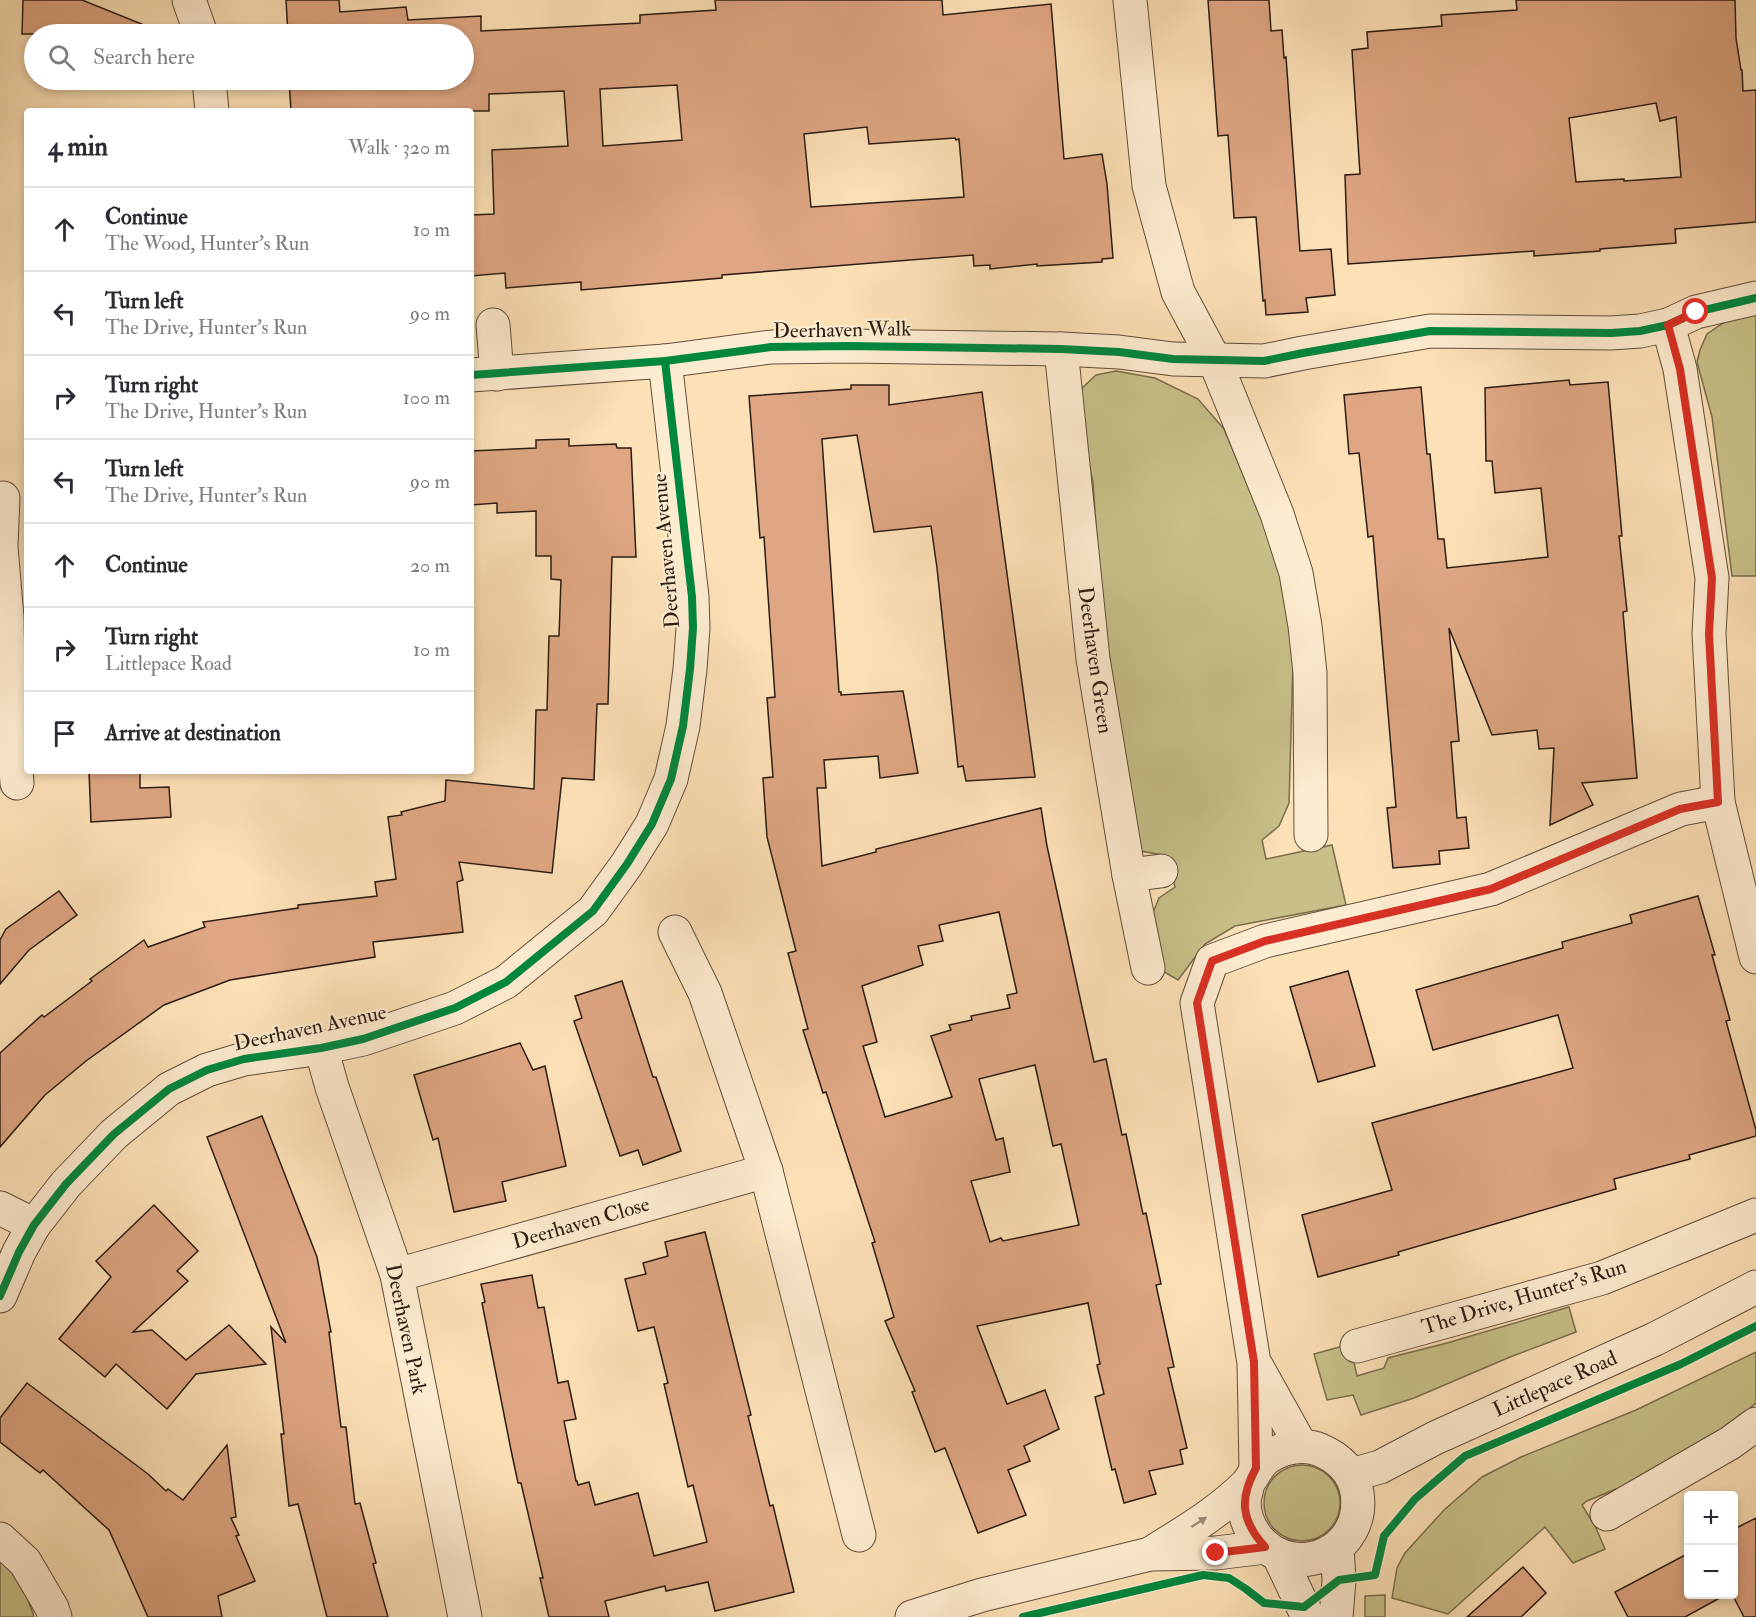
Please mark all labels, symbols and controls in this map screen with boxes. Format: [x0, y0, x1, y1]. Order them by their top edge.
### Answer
search box [24, 24, 474, 90]
icon: search [45, 41, 78, 74]
text: Search here [93, 43, 195, 71]
text: 4 min [48, 131, 108, 163]
text: Walk · 320 m [348, 135, 450, 160]
text: Continue [105, 203, 188, 231]
icon: ahead [48, 213, 81, 246]
text: 10 m [413, 217, 450, 242]
text: The Wood, Hunter's Run [105, 231, 309, 256]
text: Turn left [105, 287, 184, 315]
icon: left [48, 297, 81, 330]
route start [1682, 298, 1708, 324]
text: 90 m [410, 301, 450, 326]
text: The Drive, Hunter's Run [105, 315, 307, 340]
street label: Deerhaven Walk [773, 315, 911, 345]
text: Turn right [105, 371, 198, 399]
icon: right [48, 381, 81, 414]
text: 100 m [403, 385, 450, 410]
text: The Drive, Hunter's Run [105, 399, 307, 424]
text: Turn left [105, 455, 184, 483]
icon: left [48, 465, 81, 498]
text: 90 m [410, 469, 450, 494]
street label: Deerhaven Avenue [646, 472, 686, 630]
text: The Drive, Hunter's Run [105, 483, 307, 508]
icon: ahead [48, 549, 81, 582]
text: Continue [105, 551, 188, 579]
text: 20 m [410, 553, 450, 578]
street label: Deerhaven Green [1071, 585, 1119, 736]
text: Turn right [105, 623, 198, 651]
icon: right [48, 633, 81, 666]
text: 10 m [413, 637, 450, 662]
text: Littlepace Road [105, 651, 232, 676]
icon: arrive [48, 717, 81, 750]
text: Arrive at destination [105, 719, 281, 747]
street label: Deerhaven Avenue [231, 999, 389, 1057]
street label: Deerhaven Close [509, 1190, 653, 1255]
street label: The Drive, Hunter's Run [1418, 1253, 1630, 1341]
street label: Deerhaven Park [379, 1261, 433, 1397]
street label: Littlepace Road [1489, 1344, 1622, 1423]
map controls [1684, 1491, 1738, 1599]
button: + [1684, 1491, 1738, 1545]
one-way arrow [1191, 1517, 1207, 1528]
route end [1202, 1539, 1228, 1565]
button: − [1684, 1545, 1738, 1599]

